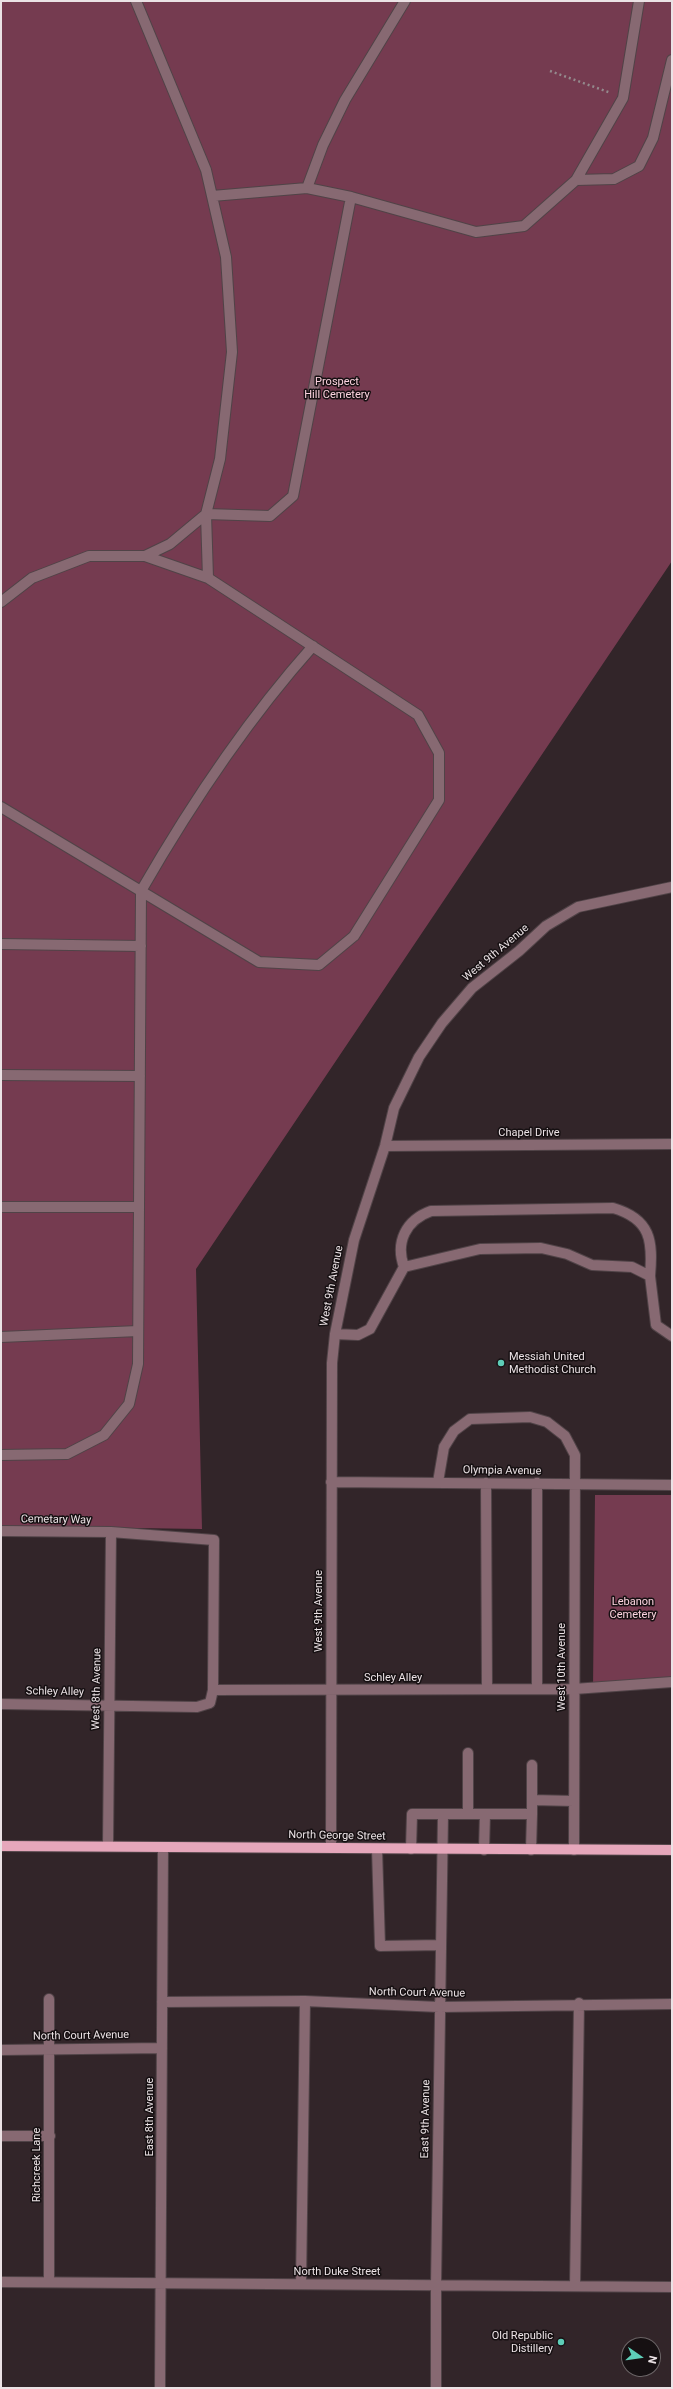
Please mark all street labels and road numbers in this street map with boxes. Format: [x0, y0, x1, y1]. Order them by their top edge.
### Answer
street label: West 9th Avenue [460, 922, 532, 984]
street label: Chapel Drive [498, 1126, 560, 1140]
street label: West 9th Avenue [318, 1245, 346, 1327]
street label: Olympia Avenue [463, 1464, 541, 1478]
street label: Cemetary Way [21, 1513, 91, 1527]
street label: West 9th Avenue [312, 1570, 326, 1652]
street label: West 10th Avenue [555, 1623, 569, 1711]
street label: West 8th Avenue [90, 1648, 104, 1730]
street label: Schley Alley [364, 1671, 422, 1685]
street label: Schley Alley [26, 1685, 84, 1699]
street label: North George Street [288, 1829, 386, 1843]
street label: North Court Avenue [369, 1986, 465, 2000]
street label: North Court Avenue [33, 2029, 129, 2043]
street label: East 8th Avenue [143, 2078, 157, 2156]
street label: East 9th Avenue [419, 2080, 433, 2158]
street label: Richcreek Lane [30, 2128, 44, 2202]
street label: North Duke Street [294, 2265, 380, 2279]

